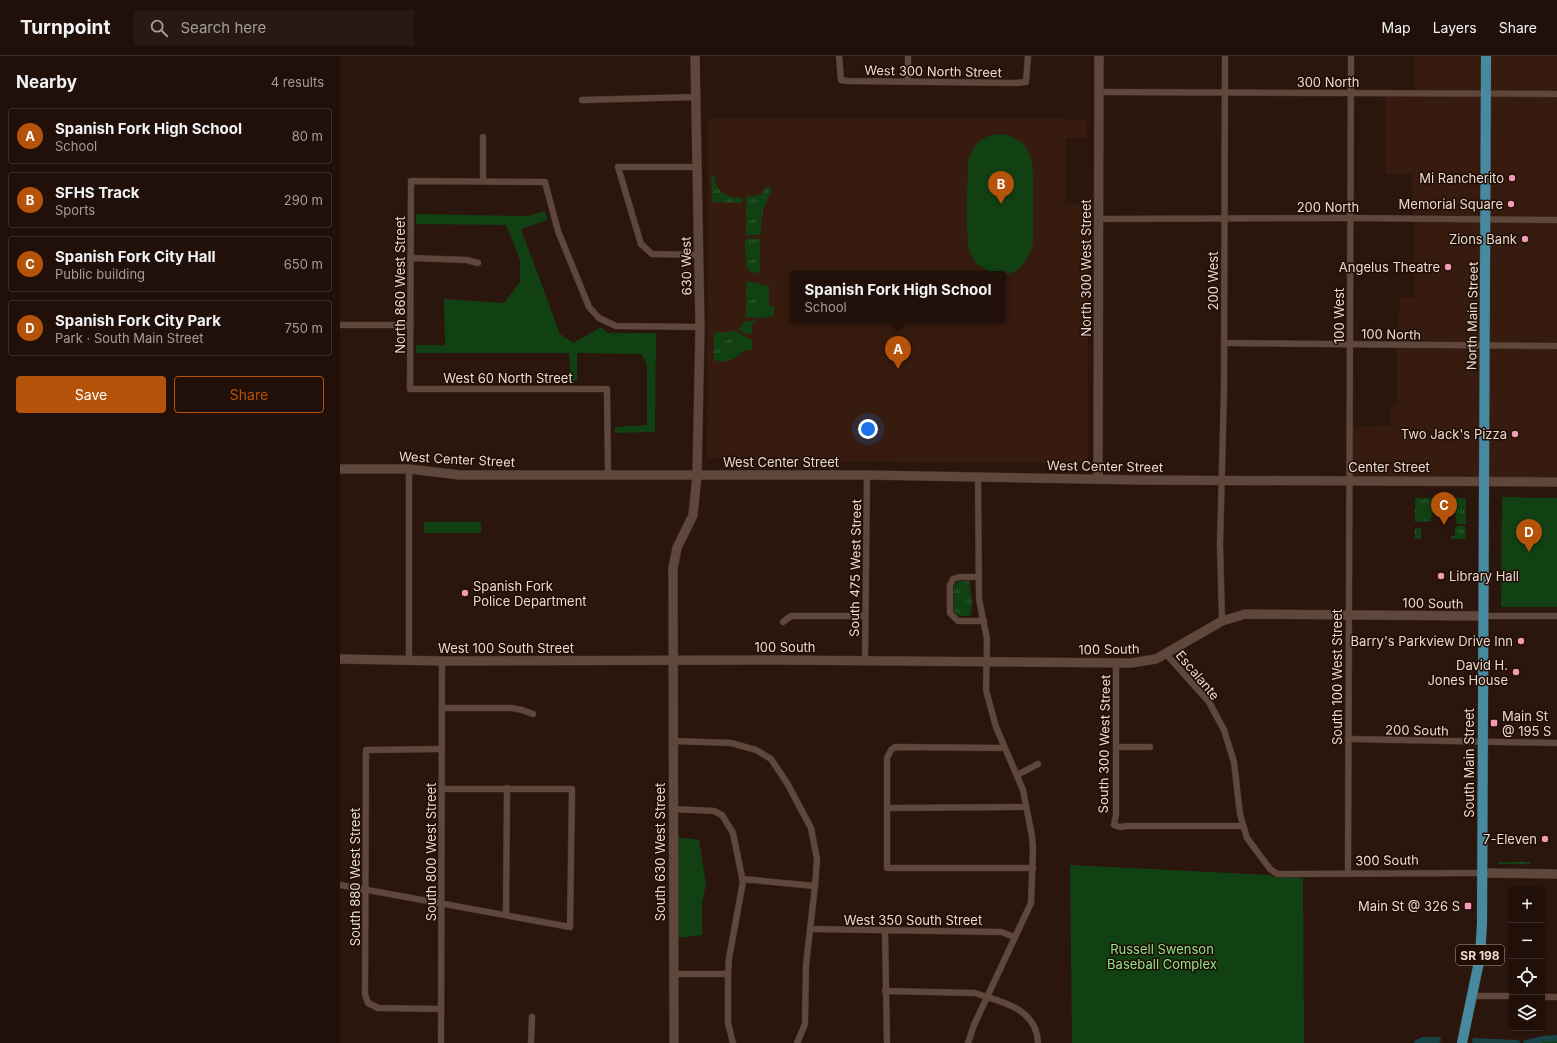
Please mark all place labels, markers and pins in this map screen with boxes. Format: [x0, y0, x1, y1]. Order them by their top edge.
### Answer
place label: Mi Rancherito [1419, 170, 1504, 186]
pin: B [988, 171, 1014, 204]
marker: Mi Rancherito [1507, 173, 1517, 183]
place label: Memorial Square [1399, 196, 1503, 212]
marker: Memorial Square [1506, 199, 1516, 209]
place label: Zions Bank [1449, 231, 1517, 247]
marker: Zions Bank [1520, 234, 1530, 244]
place label: Angelus Theatre [1339, 259, 1440, 275]
marker: Angelus Theatre [1443, 262, 1453, 272]
pin: A [885, 336, 911, 369]
place label: Two Jack's Pizza [1401, 426, 1507, 442]
marker: Two Jack's Pizza [1510, 429, 1520, 439]
pin: C [1431, 492, 1457, 525]
pin: D [1516, 519, 1542, 552]
place label: Library Hall [1449, 568, 1519, 584]
marker: Library Hall [1436, 571, 1446, 581]
place label: Spanish Fork Police Department [473, 578, 587, 609]
marker: Spanish Fork Police Department [460, 588, 470, 598]
place label: Barry's Parkview Drive Inn [1351, 633, 1513, 649]
marker: Barry's Parkview Drive Inn [1516, 636, 1526, 646]
place label: David H. Jones House [1427, 657, 1508, 688]
marker: David H. Jones House [1511, 667, 1521, 677]
place label: Main St @ 195 S [1502, 708, 1551, 739]
marker: Main St @ 195 S [1489, 718, 1499, 728]
place label: 7-Eleven [1483, 831, 1537, 847]
marker: 7-Eleven [1540, 834, 1550, 844]
place label: Main St @ 326 S [1358, 898, 1460, 914]
marker: Main St @ 326 S [1463, 901, 1473, 911]

